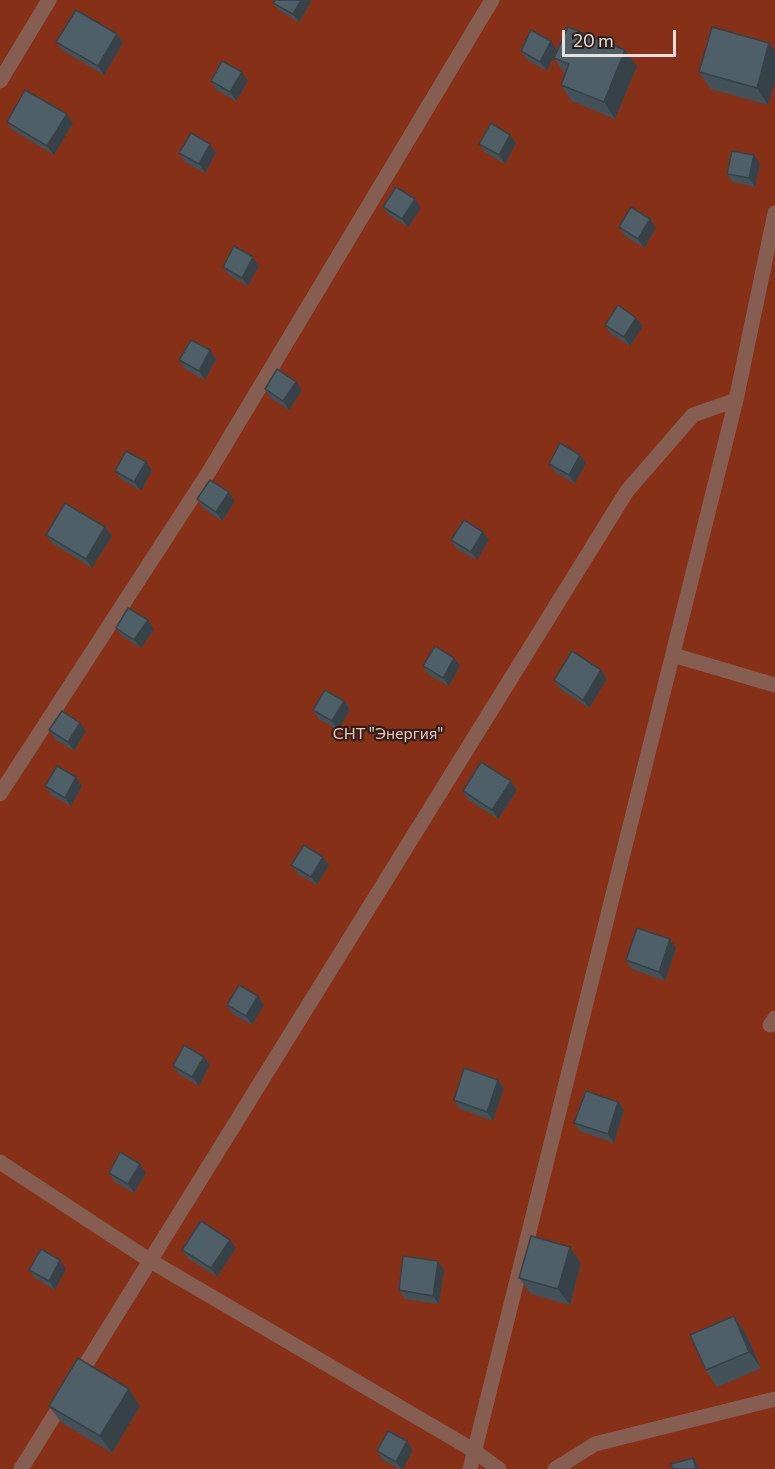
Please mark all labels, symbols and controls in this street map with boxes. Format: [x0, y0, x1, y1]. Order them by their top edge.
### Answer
scale bar [565, 18, 679, 56]
text: 20 m [573, 29, 614, 51]
park label: СНТ "Энергия" [333, 724, 443, 744]

